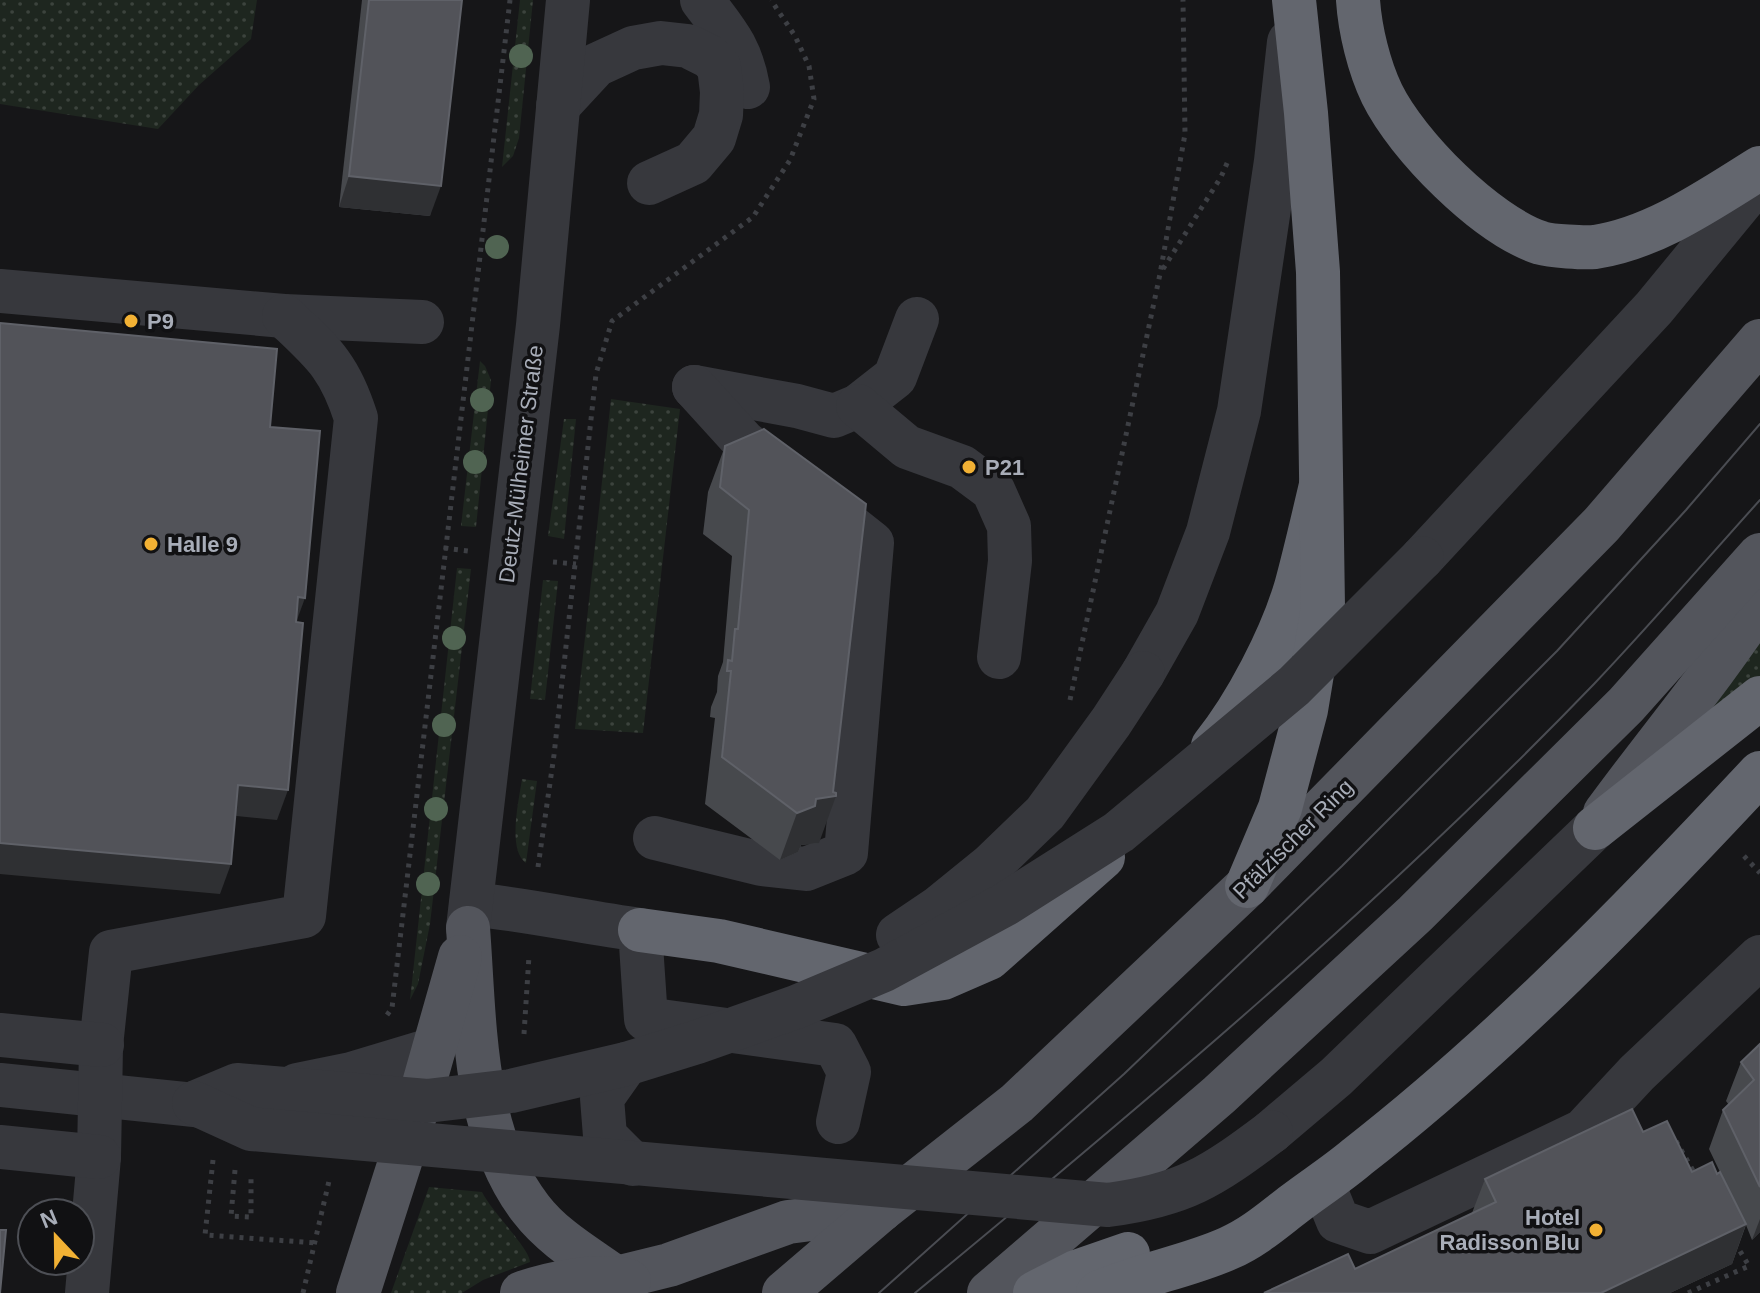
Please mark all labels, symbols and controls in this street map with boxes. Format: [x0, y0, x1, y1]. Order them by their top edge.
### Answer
place label: P9 [147, 309, 174, 334]
marker: P9 [122, 312, 140, 330]
street label: Deutz-Mülheimer Straße [494, 344, 548, 584]
place label: P21 [985, 455, 1024, 480]
marker: P21 [960, 458, 978, 476]
place label: Halle 9 [167, 532, 238, 557]
marker: Halle 9 [142, 535, 160, 553]
street label: Pfälzischer Ring [1228, 774, 1358, 904]
north arrow [16, 1197, 96, 1277]
text: N [37, 1204, 61, 1233]
place label: Hotel Radisson Blu [1439, 1205, 1580, 1255]
marker: Hotel Radisson Blu [1587, 1221, 1605, 1239]

